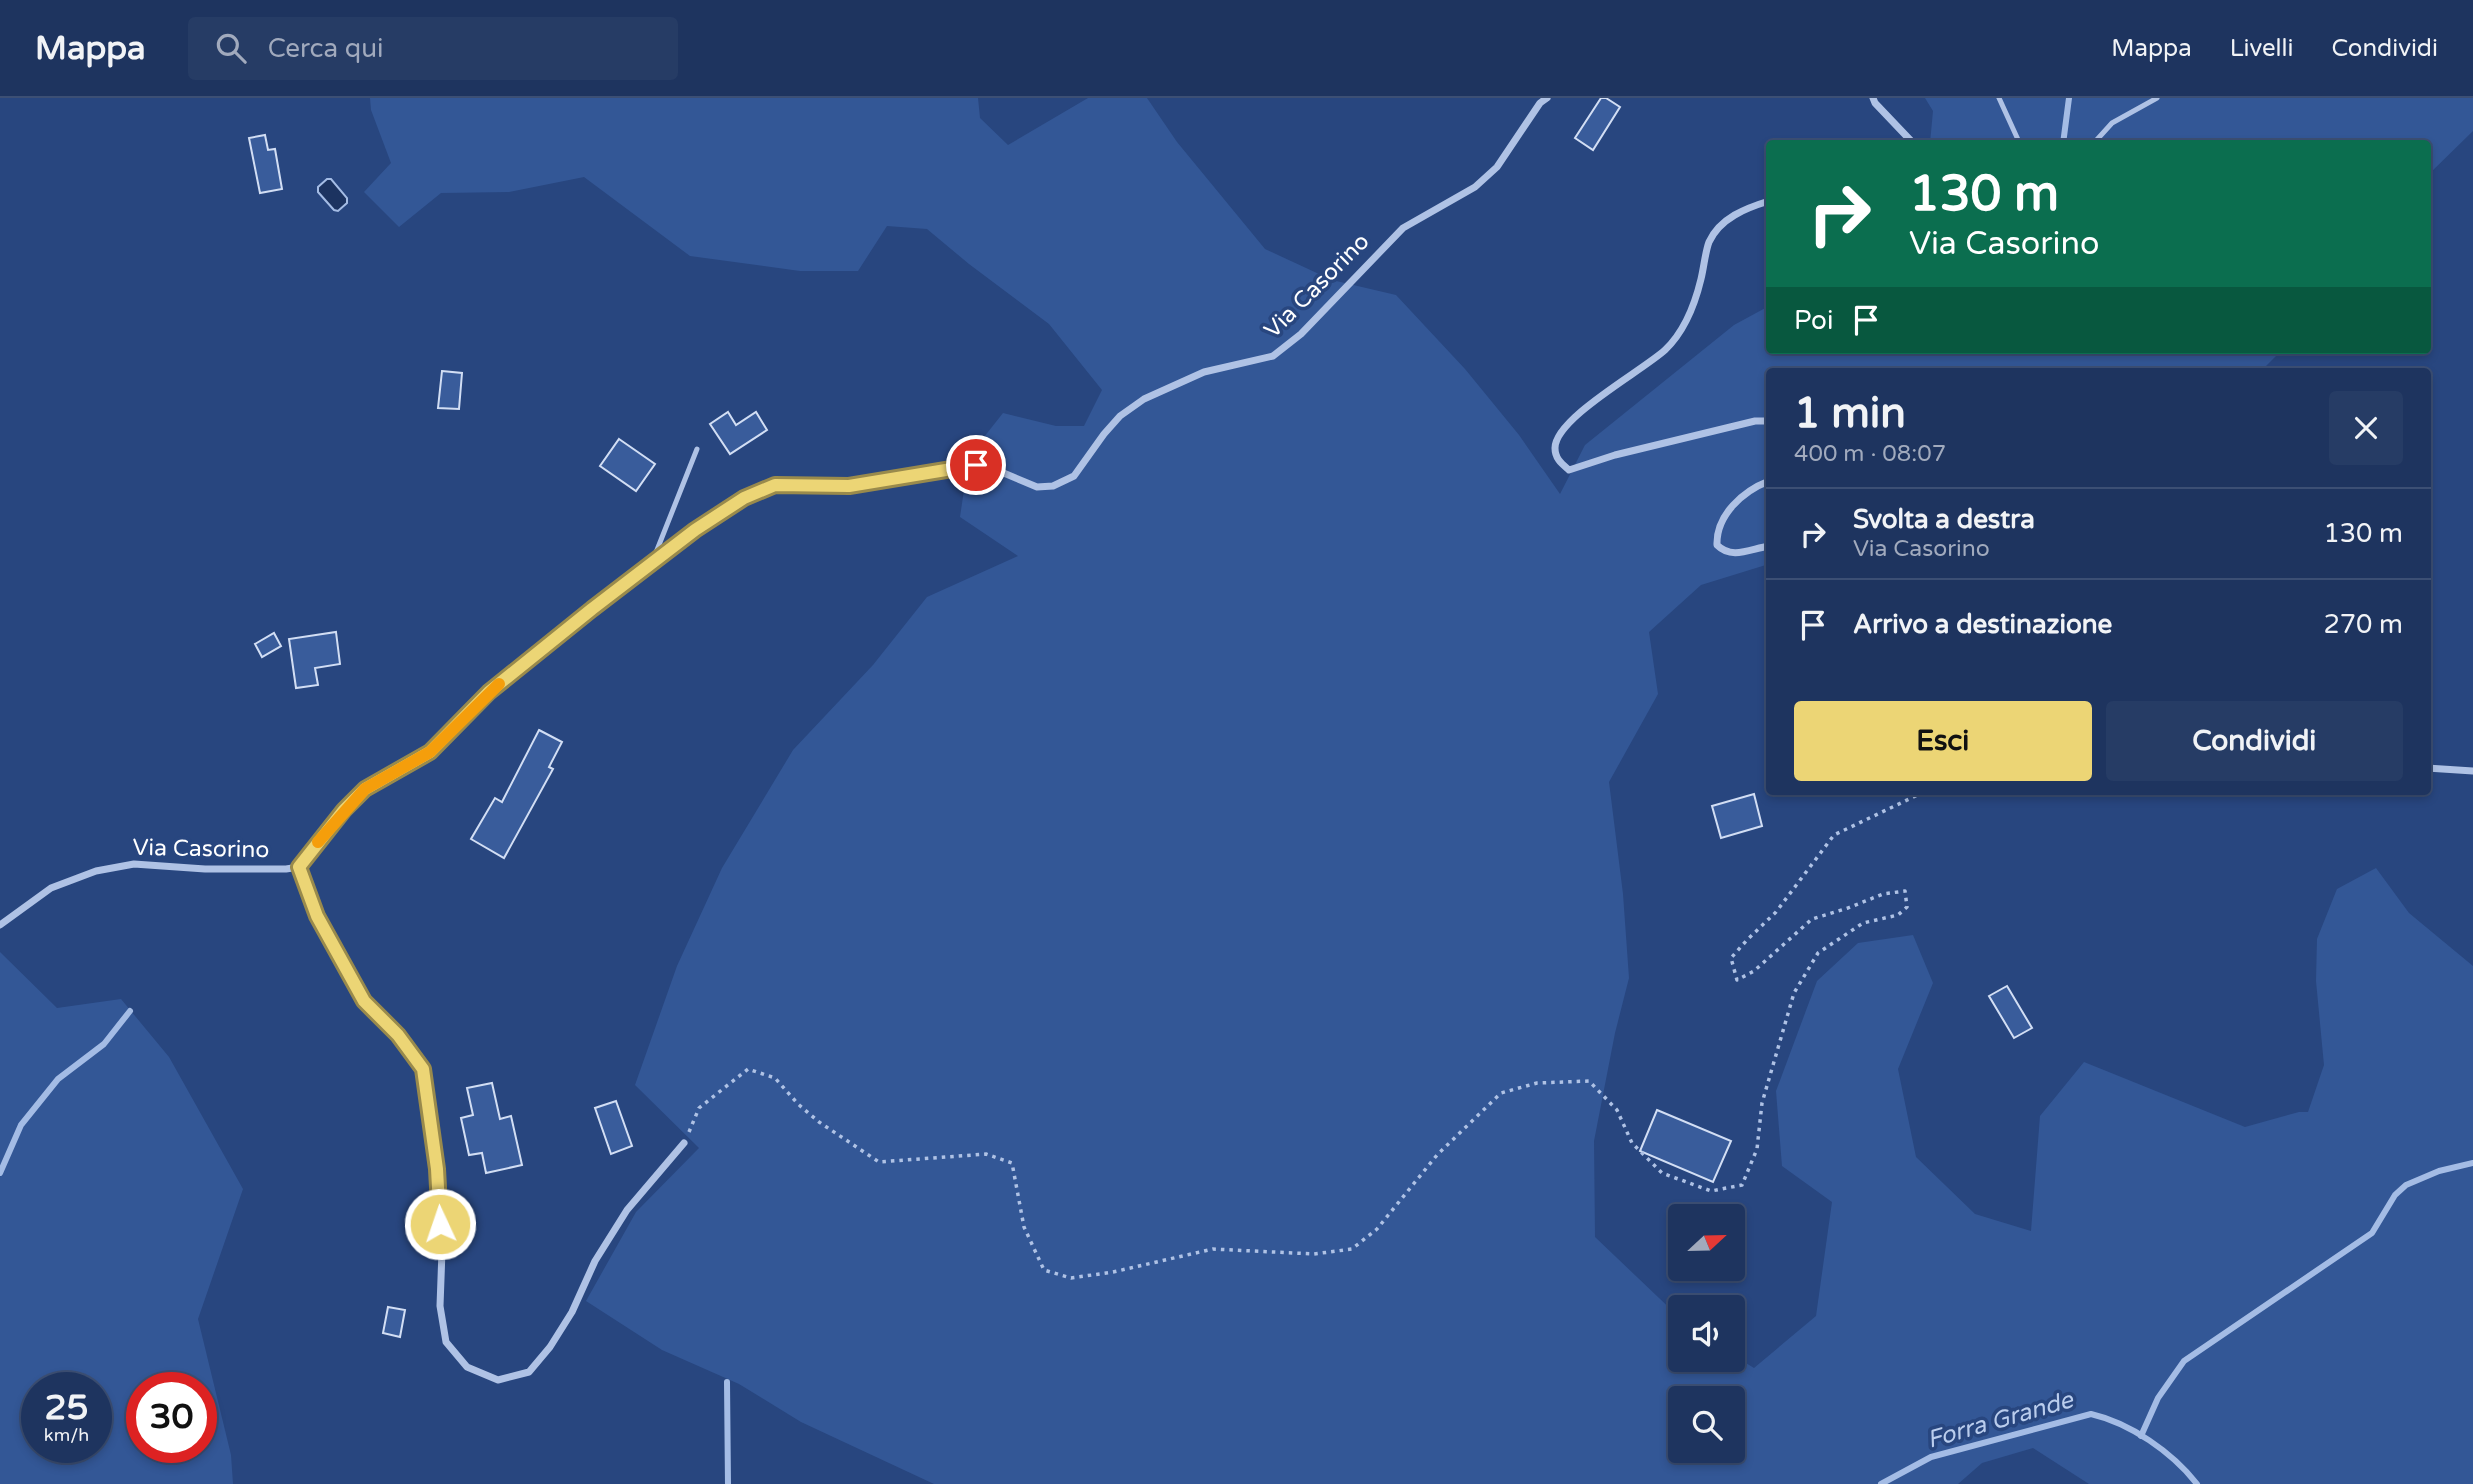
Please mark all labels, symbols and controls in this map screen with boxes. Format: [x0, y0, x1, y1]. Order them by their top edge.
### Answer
search box [188, 17, 678, 80]
text: Mappa [35, 29, 146, 68]
icon: search [212, 29, 250, 67]
text: Cerca qui [268, 33, 384, 64]
text: Mappa [2111, 34, 2192, 63]
text: Livelli [2230, 34, 2294, 63]
text: Condividi [2332, 34, 2438, 63]
text: 130 m [1909, 165, 2059, 224]
icon: right [1794, 168, 1885, 259]
text: Via Casorino [1909, 225, 2099, 263]
street label: Via Casorino [1259, 228, 1375, 344]
icon: arrive [1847, 301, 1885, 339]
text: Poi [1794, 305, 1833, 336]
text: 1 min [1794, 388, 1906, 439]
button: close [2329, 391, 2403, 465]
pin [946, 435, 1006, 495]
text: 400 m · 08:07 [1794, 440, 1946, 468]
icon: arrive [957, 446, 995, 484]
text: Svolta a destra [1853, 504, 2035, 535]
icon: right [1794, 515, 1832, 553]
text: 130 m [2323, 518, 2403, 549]
text: Via Casorino [1853, 535, 1990, 563]
icon: arrive [1794, 606, 1832, 644]
text: Arrivo a destinazione [1853, 609, 2112, 640]
text: 270 m [2323, 609, 2403, 640]
button: Esci [1794, 701, 2092, 781]
button: Condividi [2106, 701, 2403, 781]
street label: Via Casorino [132, 834, 270, 864]
position arrow [403, 1187, 477, 1261]
north arrow [1668, 1204, 1745, 1281]
map controls [1668, 1204, 1745, 1463]
button: sound [1668, 1295, 1745, 1372]
speed limit sign: 30 [126, 1372, 217, 1463]
water label: Forra Grande [1924, 1385, 2078, 1455]
button: search [1668, 1386, 1745, 1463]
text: 25 [45, 1387, 88, 1429]
text: km/h [44, 1424, 89, 1446]

